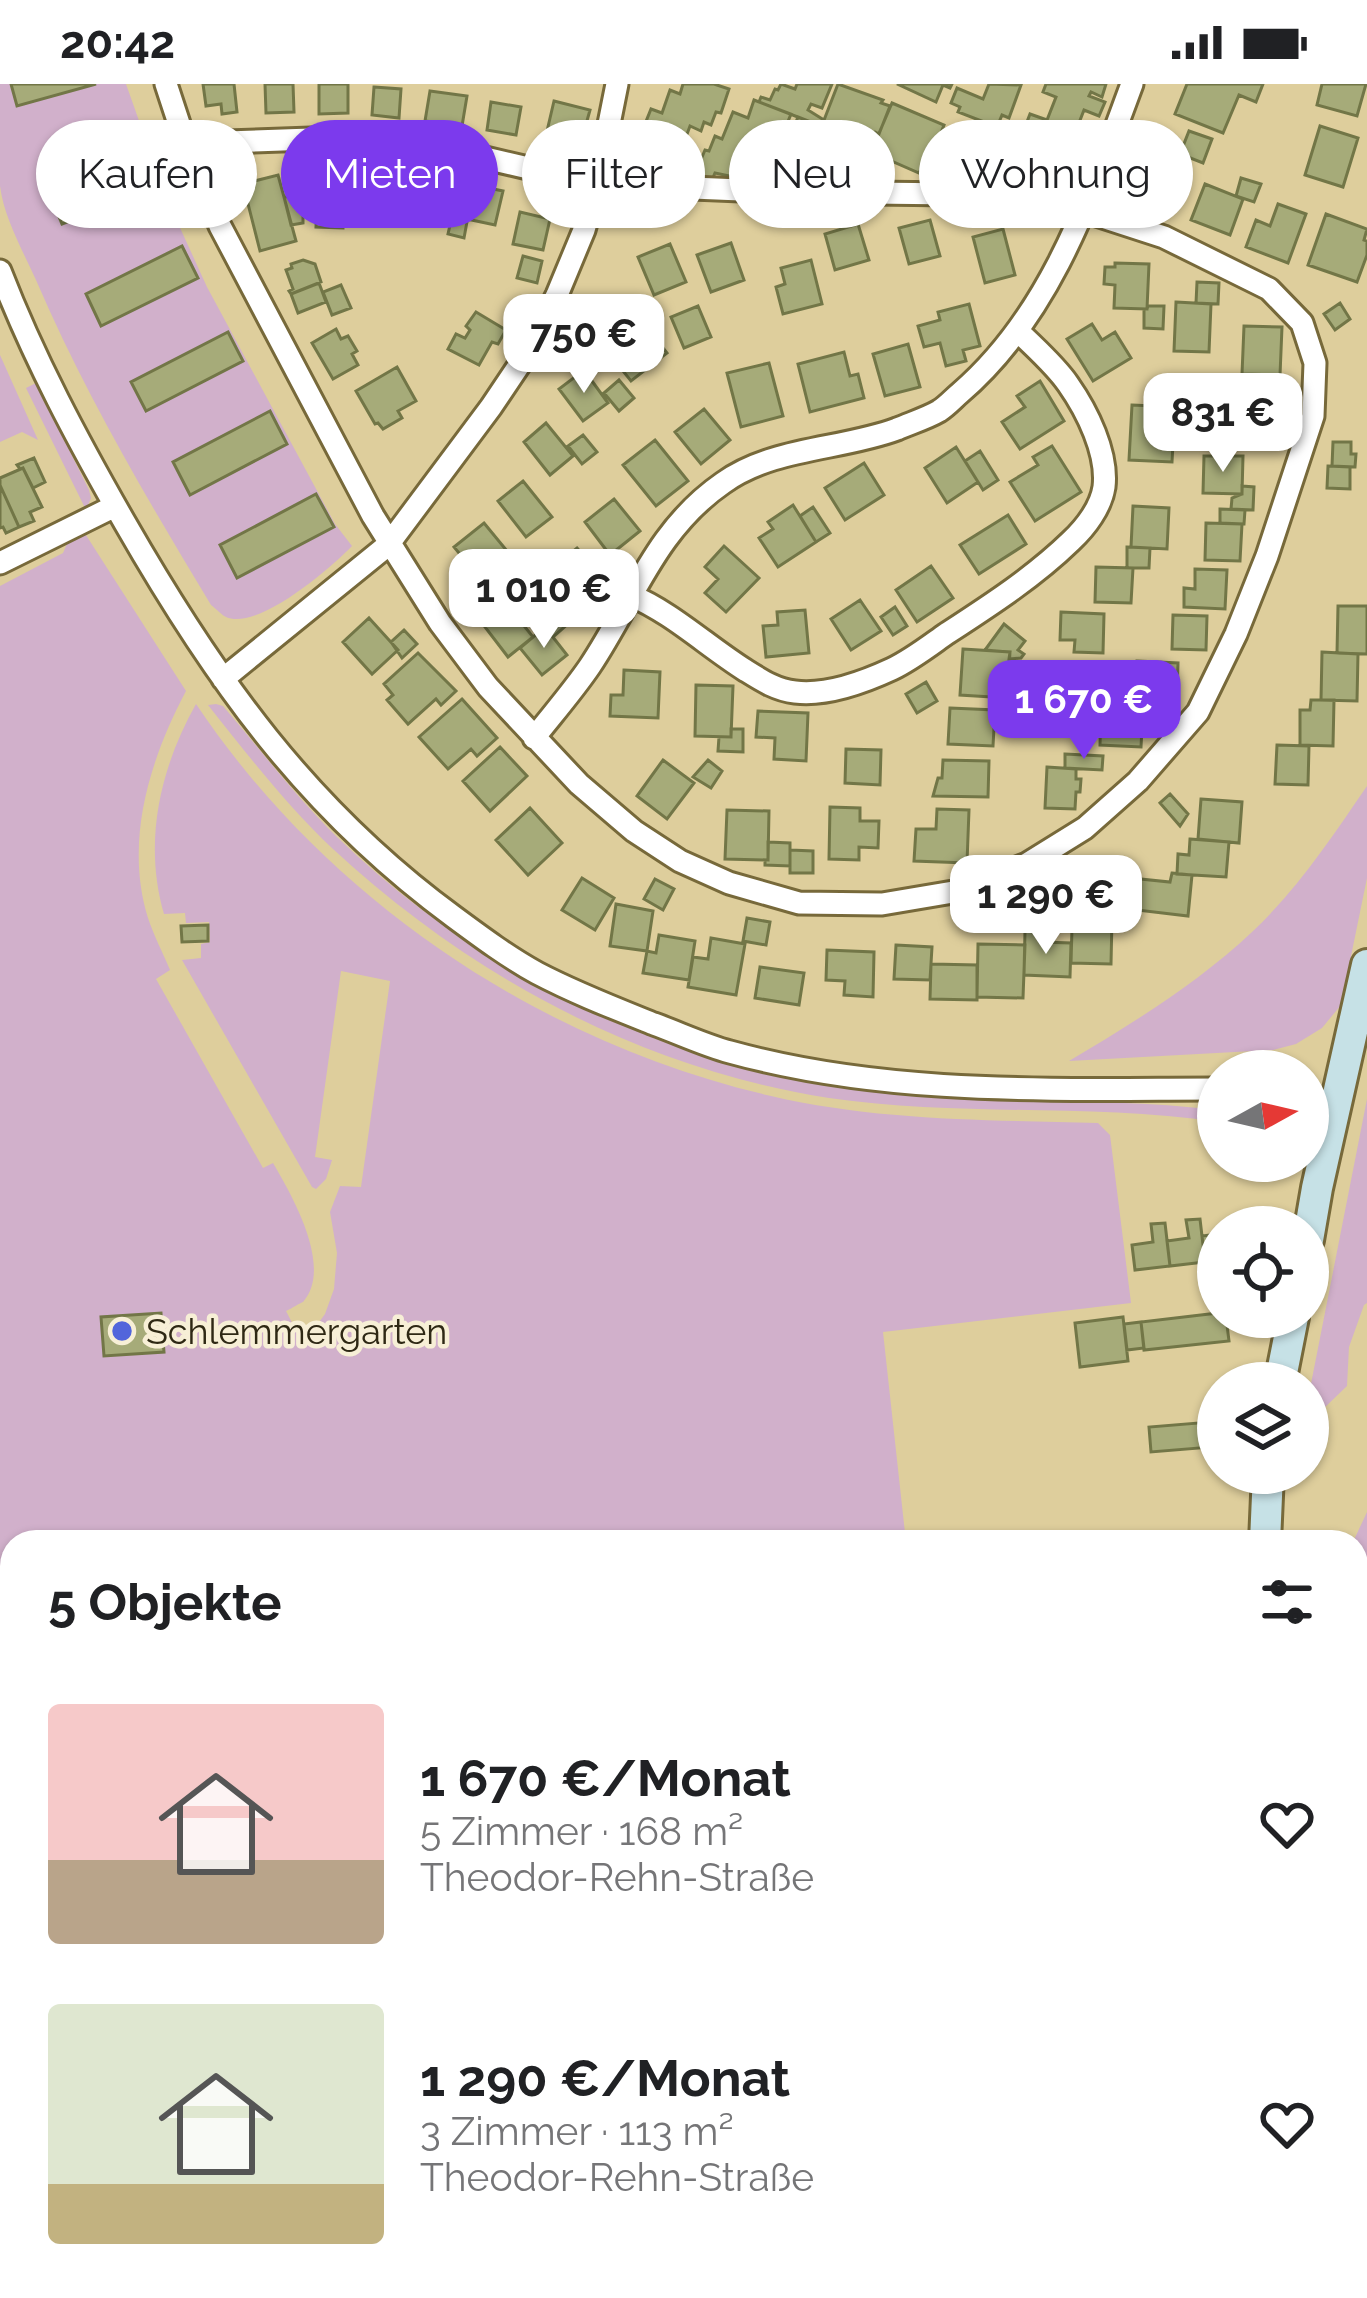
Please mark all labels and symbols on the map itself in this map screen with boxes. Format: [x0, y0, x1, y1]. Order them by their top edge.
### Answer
pin: 750 € [500, 294, 668, 396]
pin: 831 € [1139, 373, 1307, 475]
pin: 1 010 € [433, 549, 655, 651]
pin: 1 670 € [973, 660, 1195, 762]
pin: 1 290 € [935, 855, 1157, 957]
north arrow [1197, 1050, 1329, 1182]
place label: Schlemmergarten [146, 1310, 447, 1352]
marker: Schlemmergarten [109, 1318, 135, 1344]

